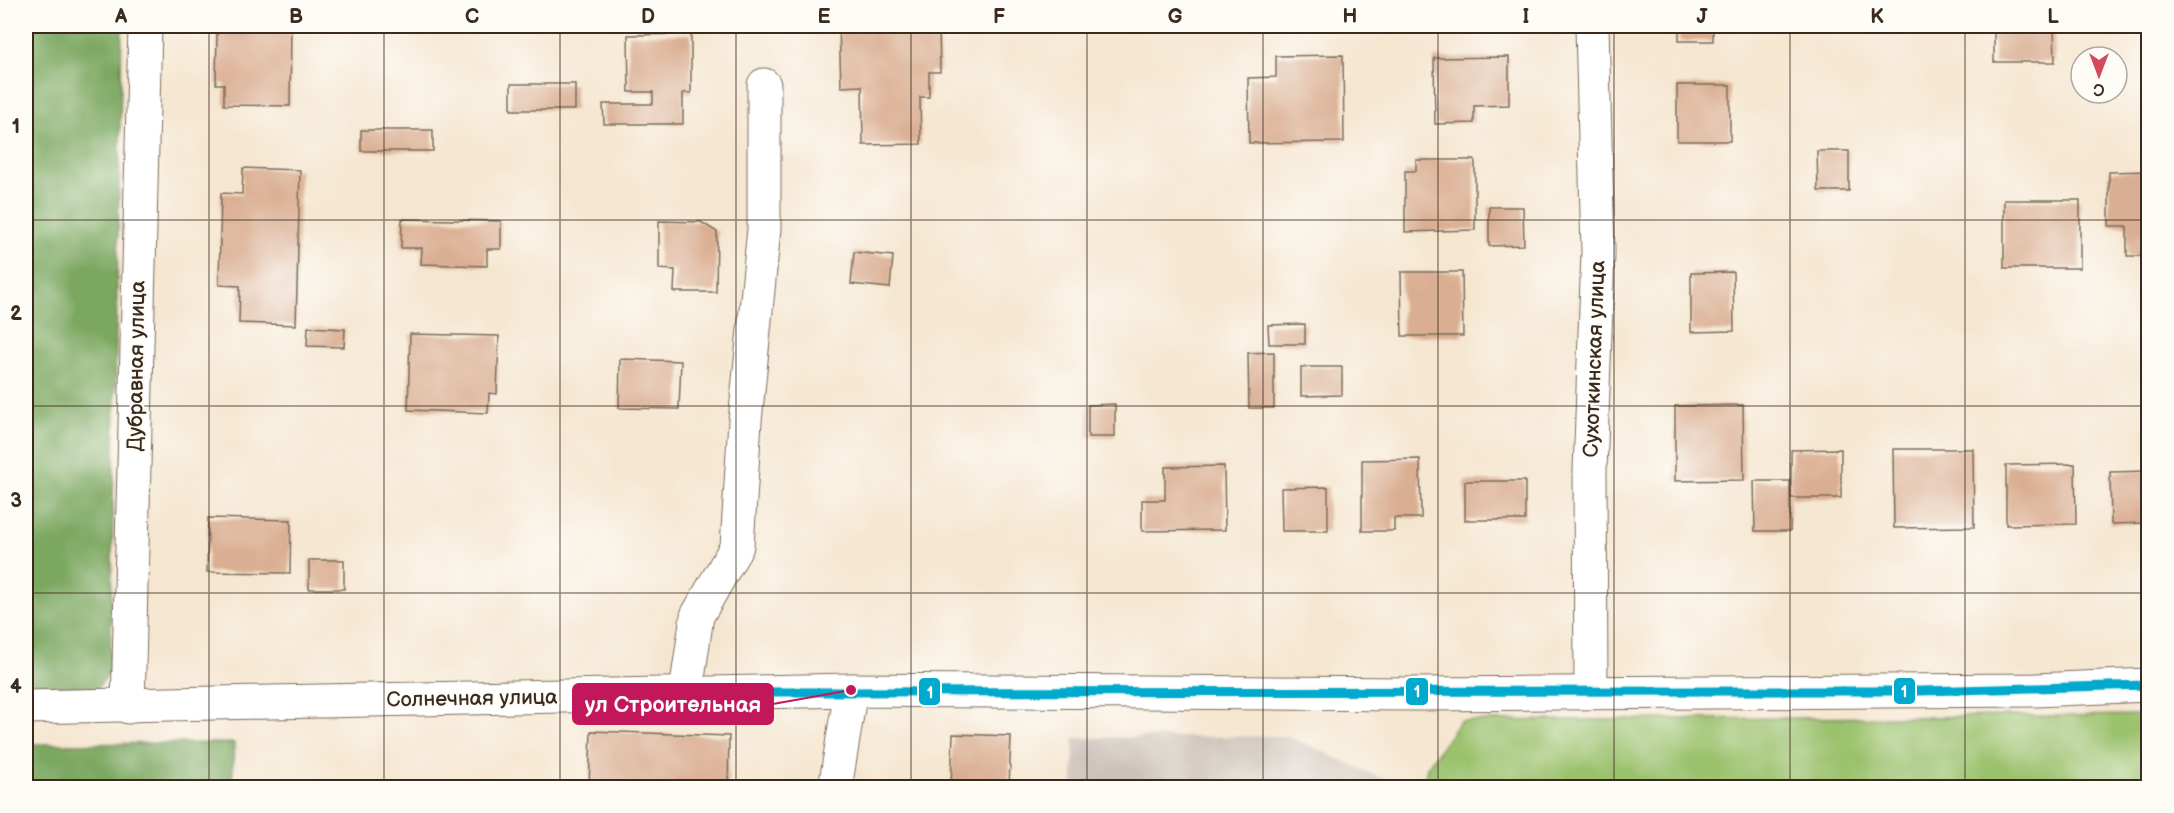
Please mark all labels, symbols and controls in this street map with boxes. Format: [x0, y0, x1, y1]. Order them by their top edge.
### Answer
text: A [114, 5, 128, 29]
text: B [289, 5, 303, 29]
text: C [465, 5, 479, 29]
text: D [641, 5, 655, 29]
text: E [818, 5, 831, 29]
text: F [993, 5, 1005, 29]
text: G [1168, 5, 1183, 29]
text: H [1343, 5, 1357, 29]
text: I [1523, 5, 1529, 29]
text: J [1697, 5, 1709, 29]
text: K [1870, 5, 1884, 29]
text: L [2047, 5, 2059, 29]
north arrow [2069, 45, 2129, 105]
text: С [2093, 79, 2105, 98]
text: 1 [12, 115, 20, 139]
street label: Сухоткинская улица [1579, 259, 1610, 458]
street label: Дубравная улица [123, 280, 151, 452]
text: 2 [10, 302, 22, 326]
text: 3 [10, 489, 22, 513]
text: 4 [10, 675, 22, 699]
line badge: 1 [918, 677, 941, 706]
line badge: 1 [1405, 677, 1429, 706]
line badge: 1 [1893, 677, 1916, 705]
text: 1 [1414, 683, 1420, 702]
text: 1 [1901, 683, 1907, 702]
street label: Солнечная улица [386, 684, 558, 712]
callout: ул Строительная [573, 684, 773, 724]
text: 1 [927, 684, 933, 703]
text: ул Строительная [585, 692, 761, 719]

